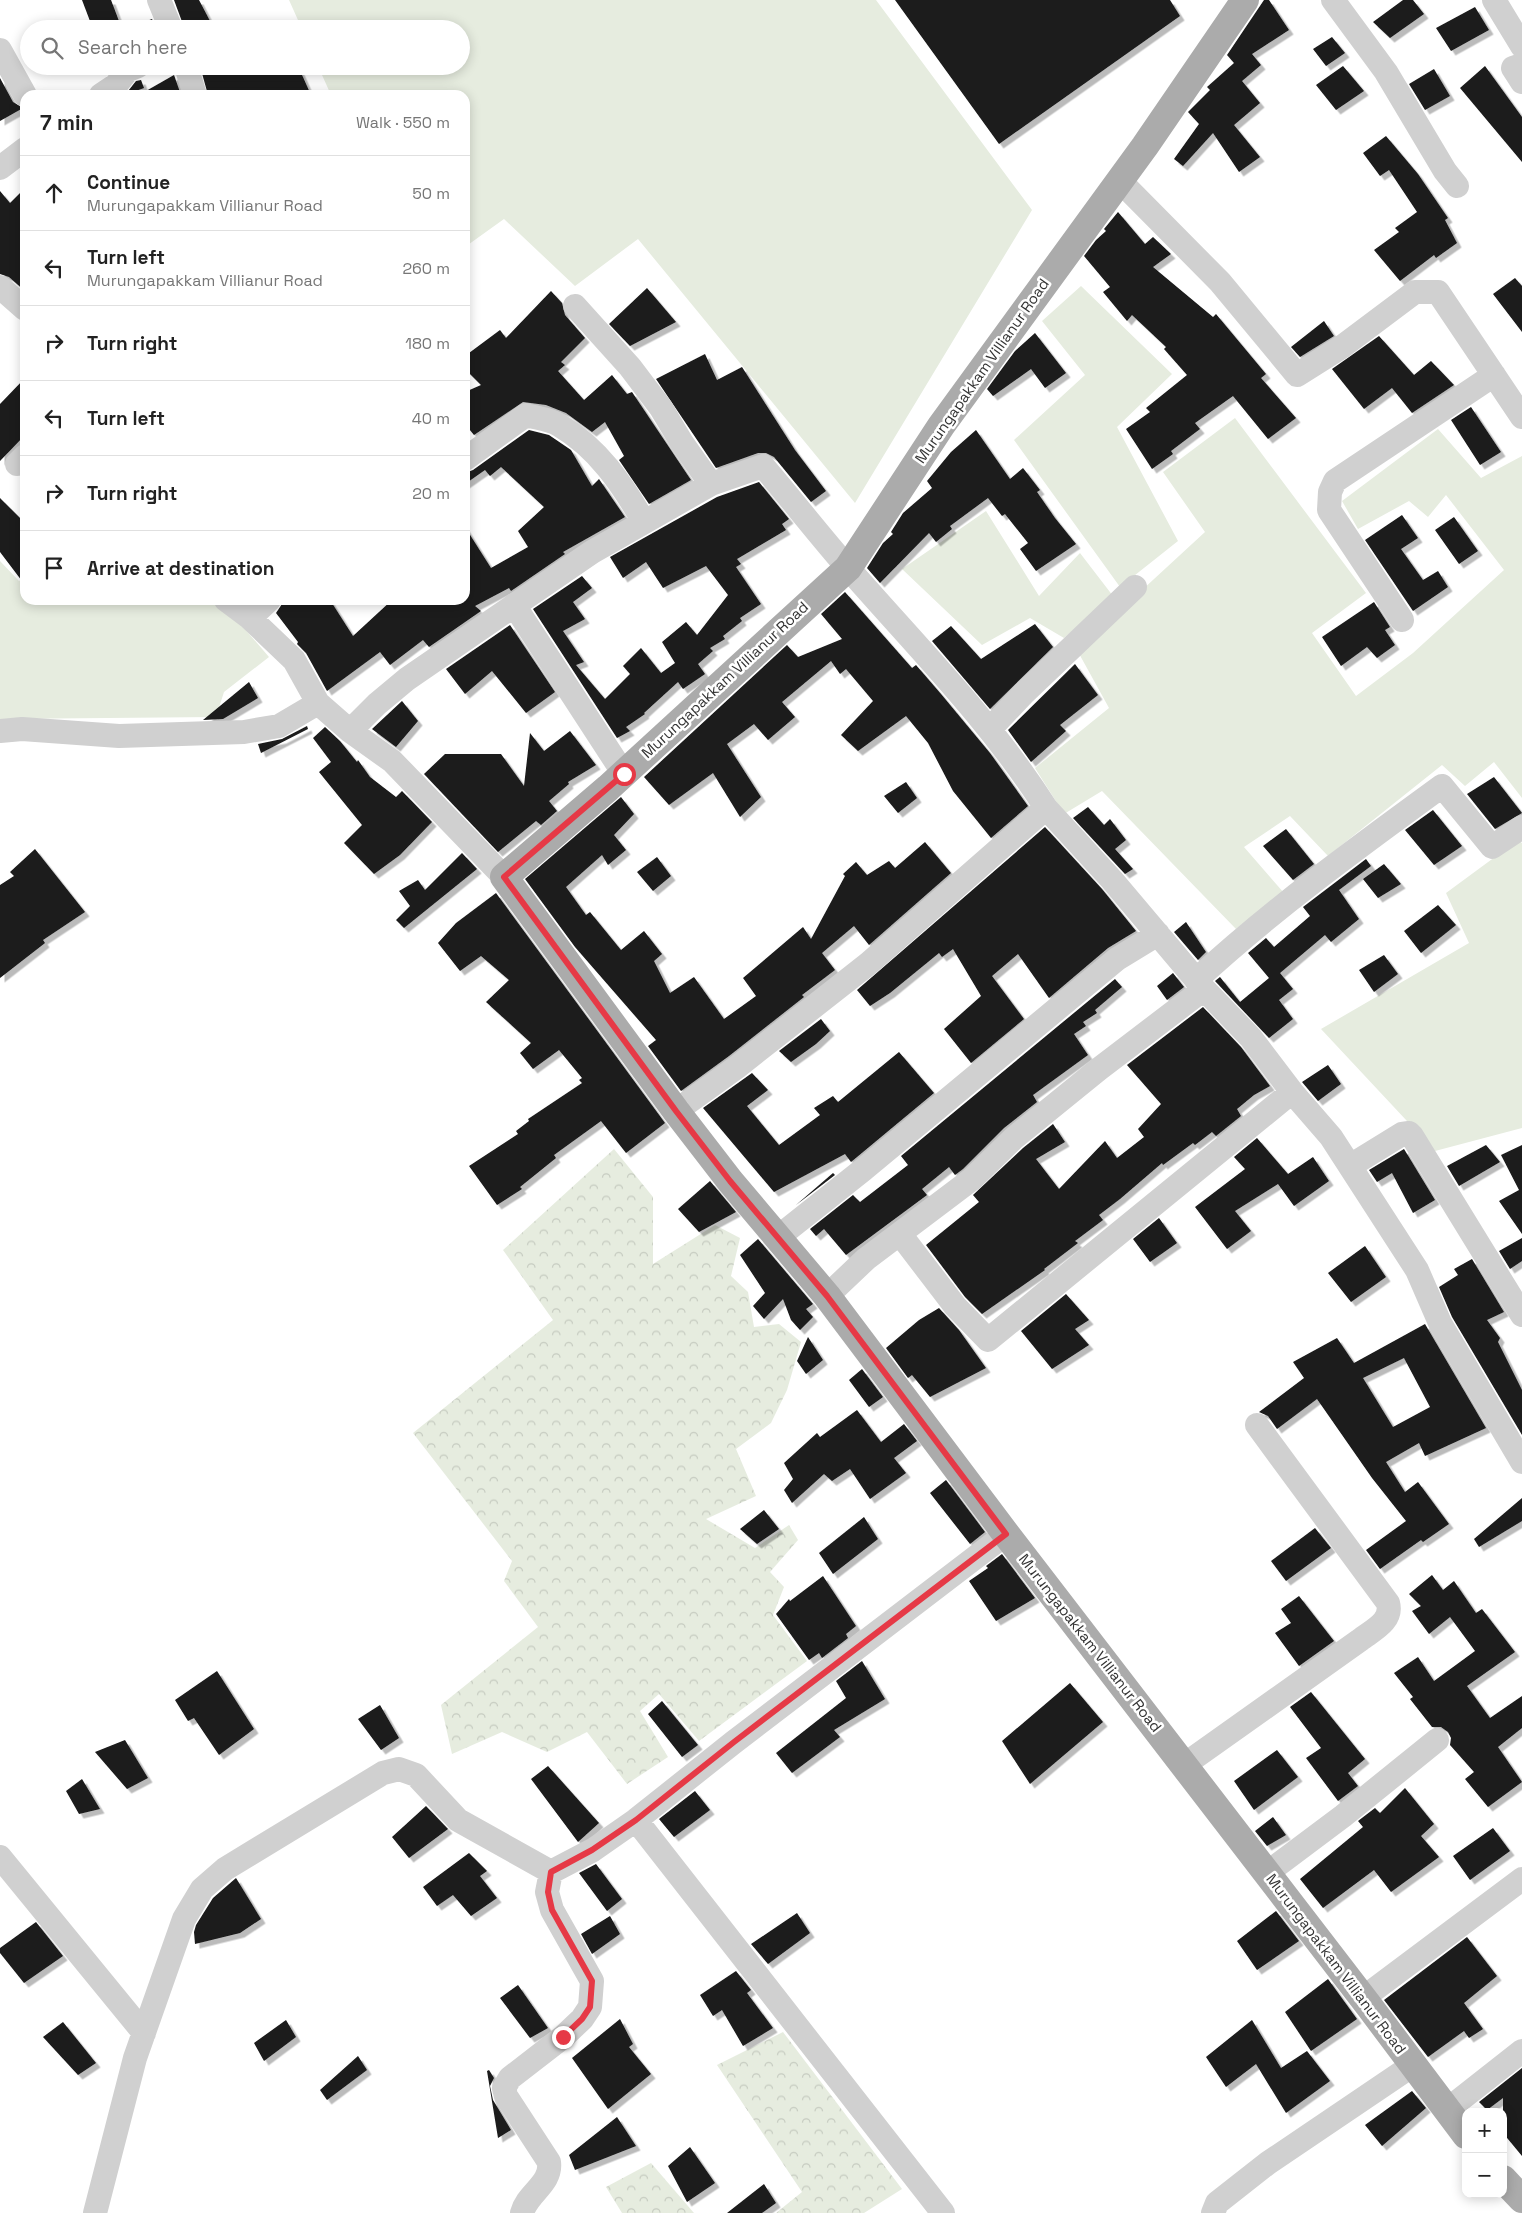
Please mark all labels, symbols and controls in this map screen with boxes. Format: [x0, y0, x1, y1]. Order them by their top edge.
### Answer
search box [20, 20, 470, 75]
icon: search [38, 34, 66, 62]
text: Search here [78, 35, 188, 60]
text: 7 min [40, 109, 93, 136]
text: Walk · 550 m [356, 112, 450, 133]
text: Continue [87, 170, 170, 195]
icon: ahead [40, 179, 68, 207]
text: 50 m [412, 183, 450, 204]
text: Murungapakkam Villianur Road [87, 195, 323, 216]
text: Turn left [87, 245, 165, 270]
icon: left [40, 254, 68, 282]
text: 260 m [402, 258, 450, 279]
text: Murungapakkam Villianur Road [87, 270, 323, 291]
street label: Murungapakkam Villianur Road [910, 275, 1053, 467]
icon: right [40, 329, 68, 357]
text: Turn right [87, 331, 177, 356]
text: 180 m [405, 333, 450, 354]
icon: left [40, 404, 68, 432]
text: Turn left [87, 406, 165, 431]
text: 40 m [412, 408, 450, 429]
icon: right [40, 479, 68, 507]
text: Turn right [87, 481, 177, 506]
text: 20 m [412, 483, 450, 504]
icon: arrive [40, 554, 68, 582]
text: Arrive at destination [87, 556, 275, 581]
street label: Murungapakkam Villianur Road [637, 597, 812, 762]
route start [613, 763, 636, 786]
street label: Murungapakkam Villianur Road [1015, 1550, 1166, 1736]
street label: Murungapakkam Villianur Road [1262, 1870, 1411, 2058]
route end [552, 2026, 575, 2049]
map controls [1462, 2108, 1507, 2198]
button: + [1462, 2108, 1507, 2153]
button: − [1462, 2153, 1507, 2198]

